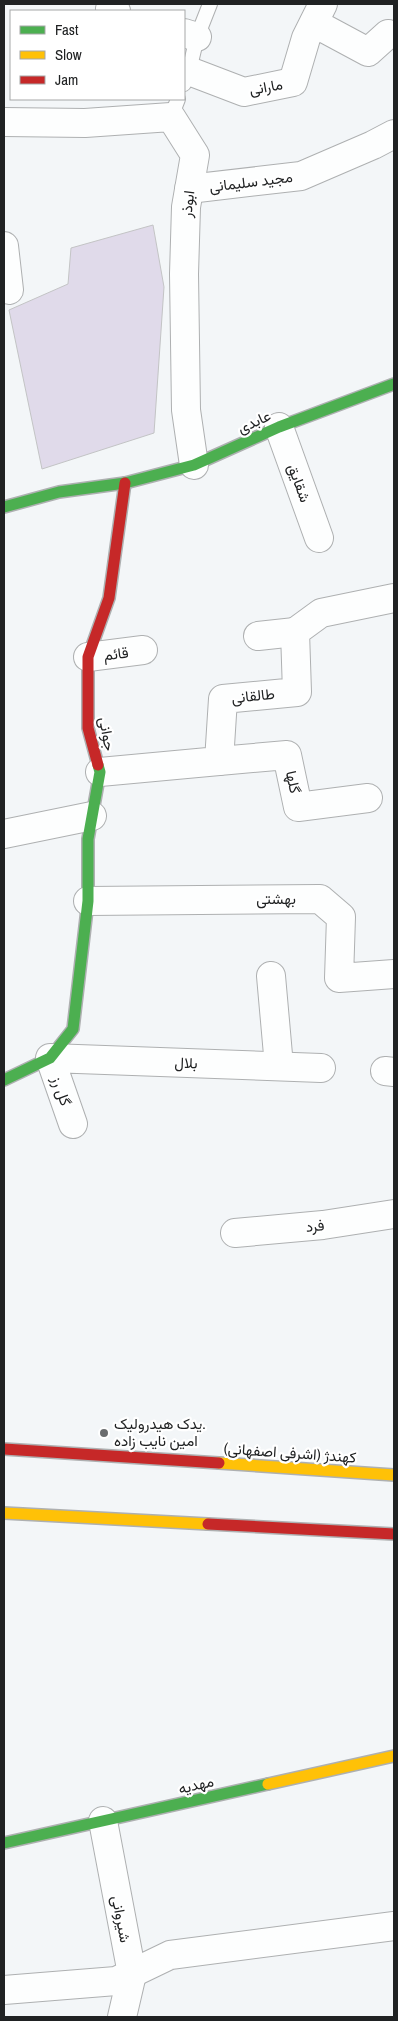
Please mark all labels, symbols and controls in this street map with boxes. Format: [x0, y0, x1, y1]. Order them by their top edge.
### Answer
legend [10, 10, 185, 100]
text: Fast [55, 19, 79, 40]
text: Slow [55, 44, 82, 65]
text: Jam [55, 69, 78, 90]
street label: مارانی [248, 73, 284, 100]
street label: مجید سلیمانی [208, 166, 294, 197]
street label: ابوذر [176, 189, 199, 219]
street label: عابدی [234, 405, 274, 438]
street label: شقایق [283, 461, 316, 505]
street label: قائم [102, 642, 130, 665]
street label: طالقانی [230, 683, 276, 708]
street label: جوانی [94, 715, 121, 753]
street label: گلها [281, 769, 306, 796]
street label: بهشتی [256, 888, 296, 909]
street label: بلال [174, 1052, 198, 1073]
street label: گل رز [46, 1072, 77, 1109]
street label: فرد [305, 1214, 325, 1237]
place label: یدک هیدرولیک. امین نایب زاده [114, 1413, 206, 1451]
marker: یدک هیدرولیک. امین نایب زاده [98, 1427, 110, 1439]
street label: کهندژ (اشرفی اصفهانی) [223, 1437, 357, 1468]
street label: مهدیه [176, 1770, 216, 1799]
street label: شیروانی [107, 1894, 136, 1944]

